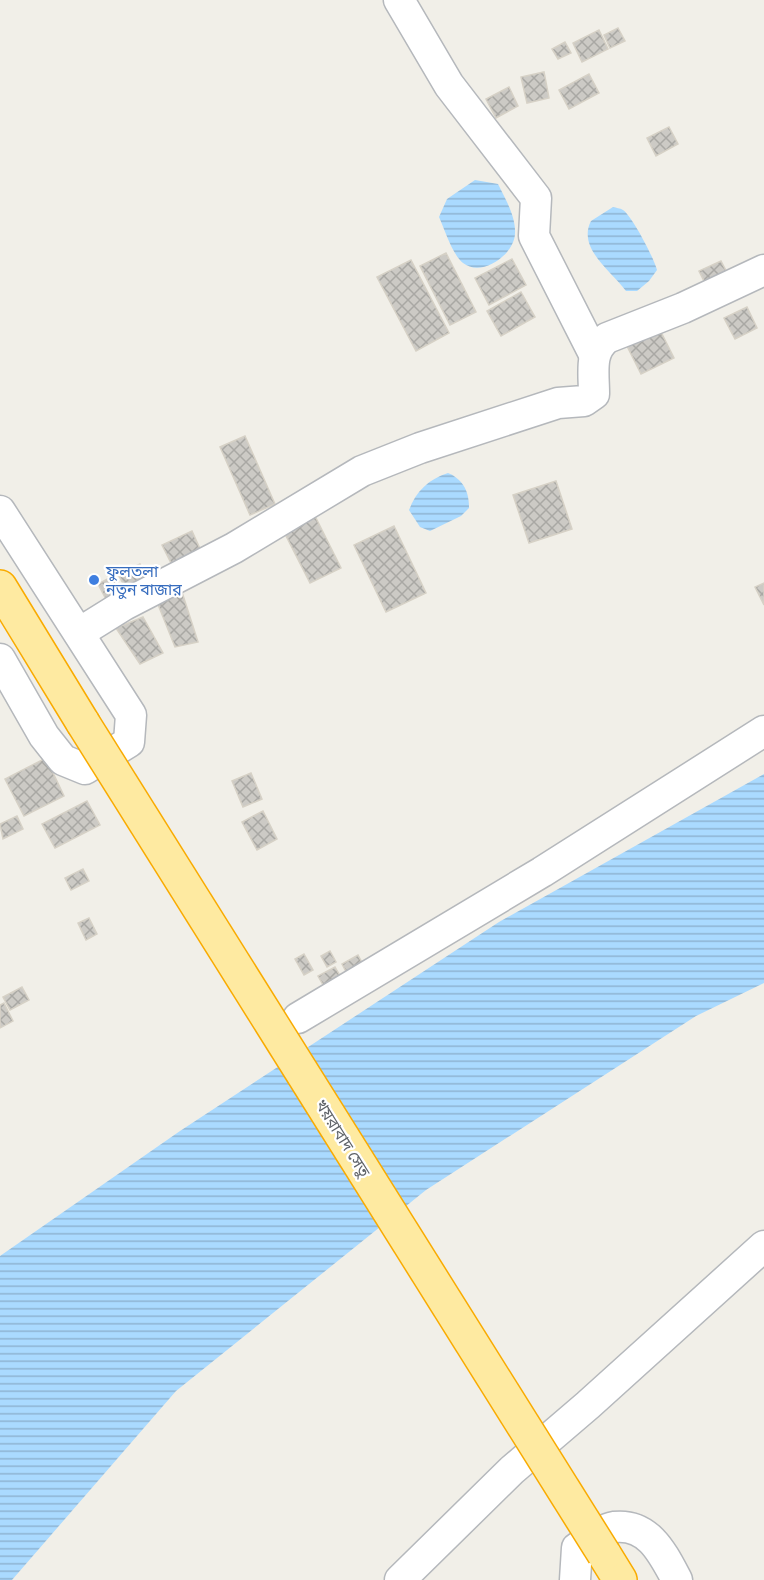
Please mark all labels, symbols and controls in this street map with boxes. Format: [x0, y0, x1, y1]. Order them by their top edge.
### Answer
place label: ফুলতলা নতুন বাজার [105, 563, 182, 601]
marker: ফুলতলা নতুন বাজার [87, 573, 101, 587]
street label: খয়রাবাদ সেতু [310, 1097, 373, 1182]

